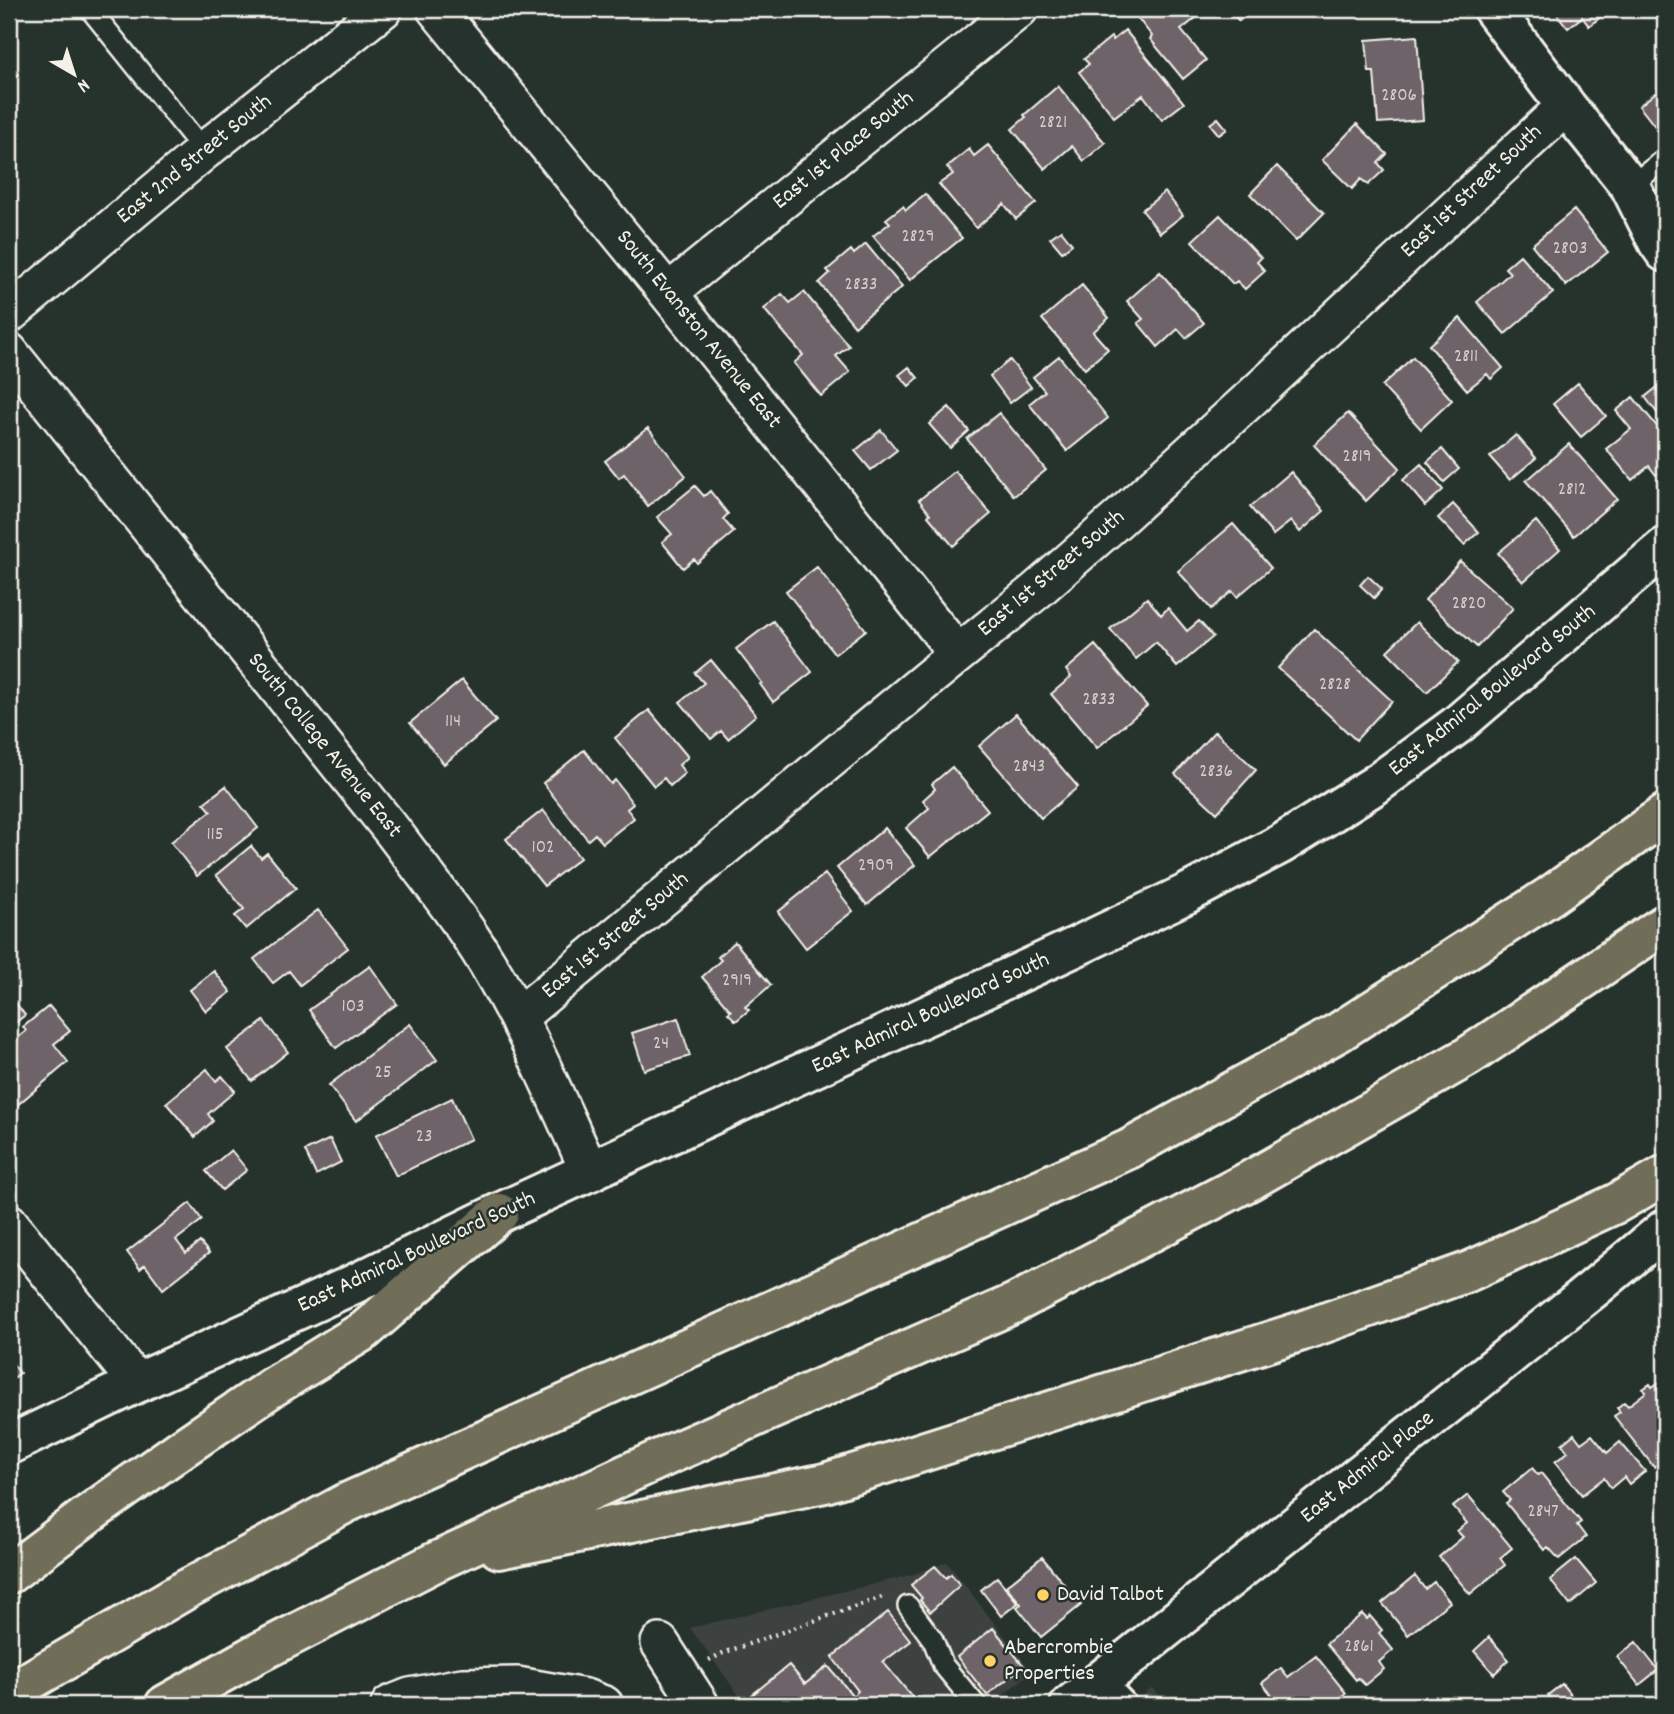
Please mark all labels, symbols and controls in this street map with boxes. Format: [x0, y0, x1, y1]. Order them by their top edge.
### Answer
north arrow [38, 38, 108, 108]
text: N [70, 71, 95, 98]
street label: East 1st Place South [766, 83, 922, 219]
house number: 2806 [1381, 83, 1417, 110]
street label: East 2nd Street South [110, 87, 280, 233]
house number: 2821 [1039, 110, 1067, 137]
street label: East 1st Street South [1394, 117, 1550, 267]
street label: South Evanston Avenue East [607, 223, 789, 437]
house number: 2829 [902, 224, 934, 251]
house number: 2803 [1553, 236, 1587, 263]
house number: 2833 [845, 272, 877, 299]
house number: 2811 [1454, 344, 1478, 371]
house number: 2819 [1343, 444, 1371, 471]
house number: 2812 [1558, 477, 1586, 504]
street label: East 1st Street South [971, 502, 1133, 646]
house number: 2820 [1452, 591, 1486, 618]
street label: East Admiral Boulevard South [1382, 597, 1604, 785]
street label: South College Avenue East [239, 646, 409, 846]
house number: 2828 [1319, 672, 1351, 699]
house number: 2833 [1083, 687, 1115, 714]
house number: 114 [445, 709, 461, 736]
house number: 2843 [1013, 754, 1045, 781]
house number: 2836 [1199, 759, 1233, 786]
house number: 115 [206, 822, 224, 849]
house number: 102 [532, 835, 554, 862]
house number: 2909 [858, 853, 894, 880]
street label: East 1st Street South [535, 864, 697, 1008]
street label: East Admiral Boulevard South [807, 944, 1055, 1084]
house number: 2919 [722, 968, 752, 995]
house number: 103 [342, 994, 364, 1021]
house number: 24 [653, 1031, 669, 1058]
house number: 25 [374, 1060, 392, 1087]
house number: 23 [416, 1124, 432, 1151]
street label: East Admiral Boulevard South [293, 1183, 541, 1323]
street label: East Admiral Place [1294, 1404, 1442, 1532]
house number: 2847 [1527, 1499, 1559, 1526]
place label: David Talbot [1057, 1579, 1164, 1612]
marker: David Talbot [1035, 1587, 1051, 1603]
place label: Abercrombie Properties [1004, 1632, 1113, 1691]
house number: 2861 [1344, 1634, 1374, 1661]
marker: Abercrombie Properties [982, 1653, 998, 1669]

